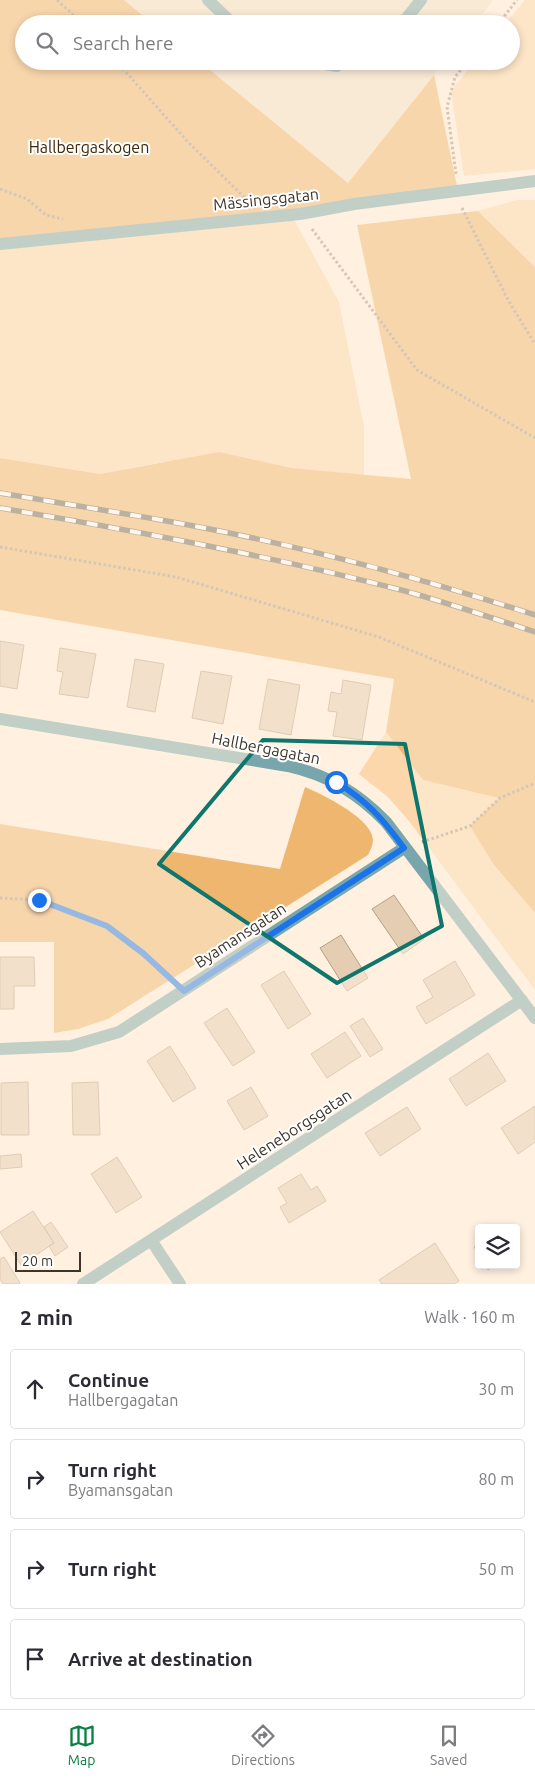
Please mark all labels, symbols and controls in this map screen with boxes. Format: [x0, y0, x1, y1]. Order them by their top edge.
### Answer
search box [15, 15, 520, 70]
icon: search [33, 29, 61, 57]
text: Search here [73, 32, 173, 54]
park label: Hallbergaskogen [29, 138, 149, 156]
street label: Mässingsgatan [212, 184, 320, 214]
street label: Hallbergagatan [210, 729, 322, 767]
route start [325, 771, 348, 794]
route end [28, 889, 51, 912]
street label: Byamansgatan [191, 899, 289, 971]
street label: Heleneborgsgatan [233, 1085, 355, 1173]
map controls [475, 1224, 520, 1269]
button: layers [475, 1224, 520, 1269]
scale bar [15, 1249, 81, 1272]
text: 20 m [22, 1253, 53, 1269]
text: 2 min [20, 1305, 73, 1329]
text: Walk · 160 m [424, 1308, 515, 1326]
text: Continue [68, 1369, 149, 1391]
icon: ahead [21, 1375, 49, 1403]
text: 30 m [478, 1380, 514, 1398]
text: Hallbergagatan [68, 1391, 178, 1409]
text: Turn right [68, 1459, 156, 1481]
icon: right [21, 1465, 49, 1493]
text: 80 m [478, 1470, 514, 1488]
text: Byamansgatan [68, 1481, 173, 1499]
icon: right [21, 1555, 49, 1583]
text: Turn right [68, 1558, 156, 1580]
text: 50 m [478, 1560, 514, 1578]
icon: arrive [21, 1645, 49, 1673]
text: Arrive at destination [68, 1648, 253, 1670]
tab: Map [68, 1722, 96, 1768]
tab: Directions [231, 1722, 295, 1768]
tab: Saved [430, 1722, 467, 1768]

